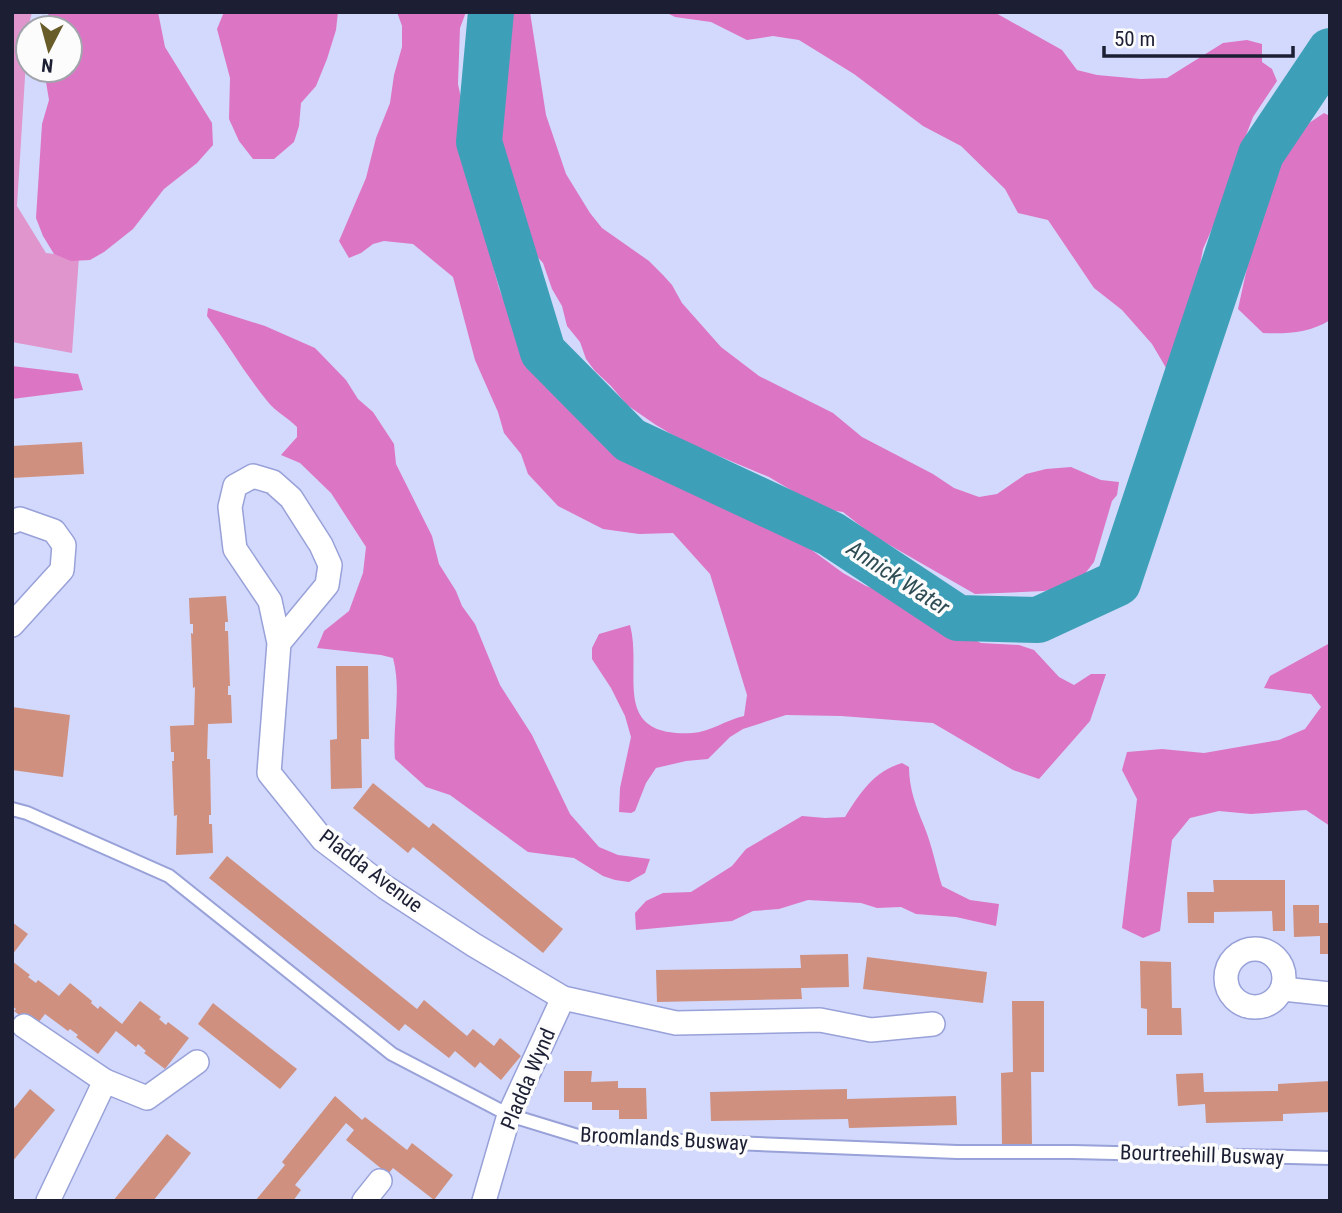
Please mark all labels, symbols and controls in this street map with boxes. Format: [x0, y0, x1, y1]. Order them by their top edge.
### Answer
north arrow [14, 14, 84, 84]
scale bar [1104, 14, 1293, 58]
text: 50 m [1114, 27, 1155, 51]
text: N [40, 53, 54, 77]
water label: Annick Water [841, 534, 955, 622]
street label: Pladda Avenue [315, 824, 427, 918]
street label: Pladda Wynd [496, 1025, 560, 1133]
street label: Broomlands Busway [580, 1123, 749, 1155]
street label: Bourtreehill Busway [1120, 1140, 1285, 1170]

